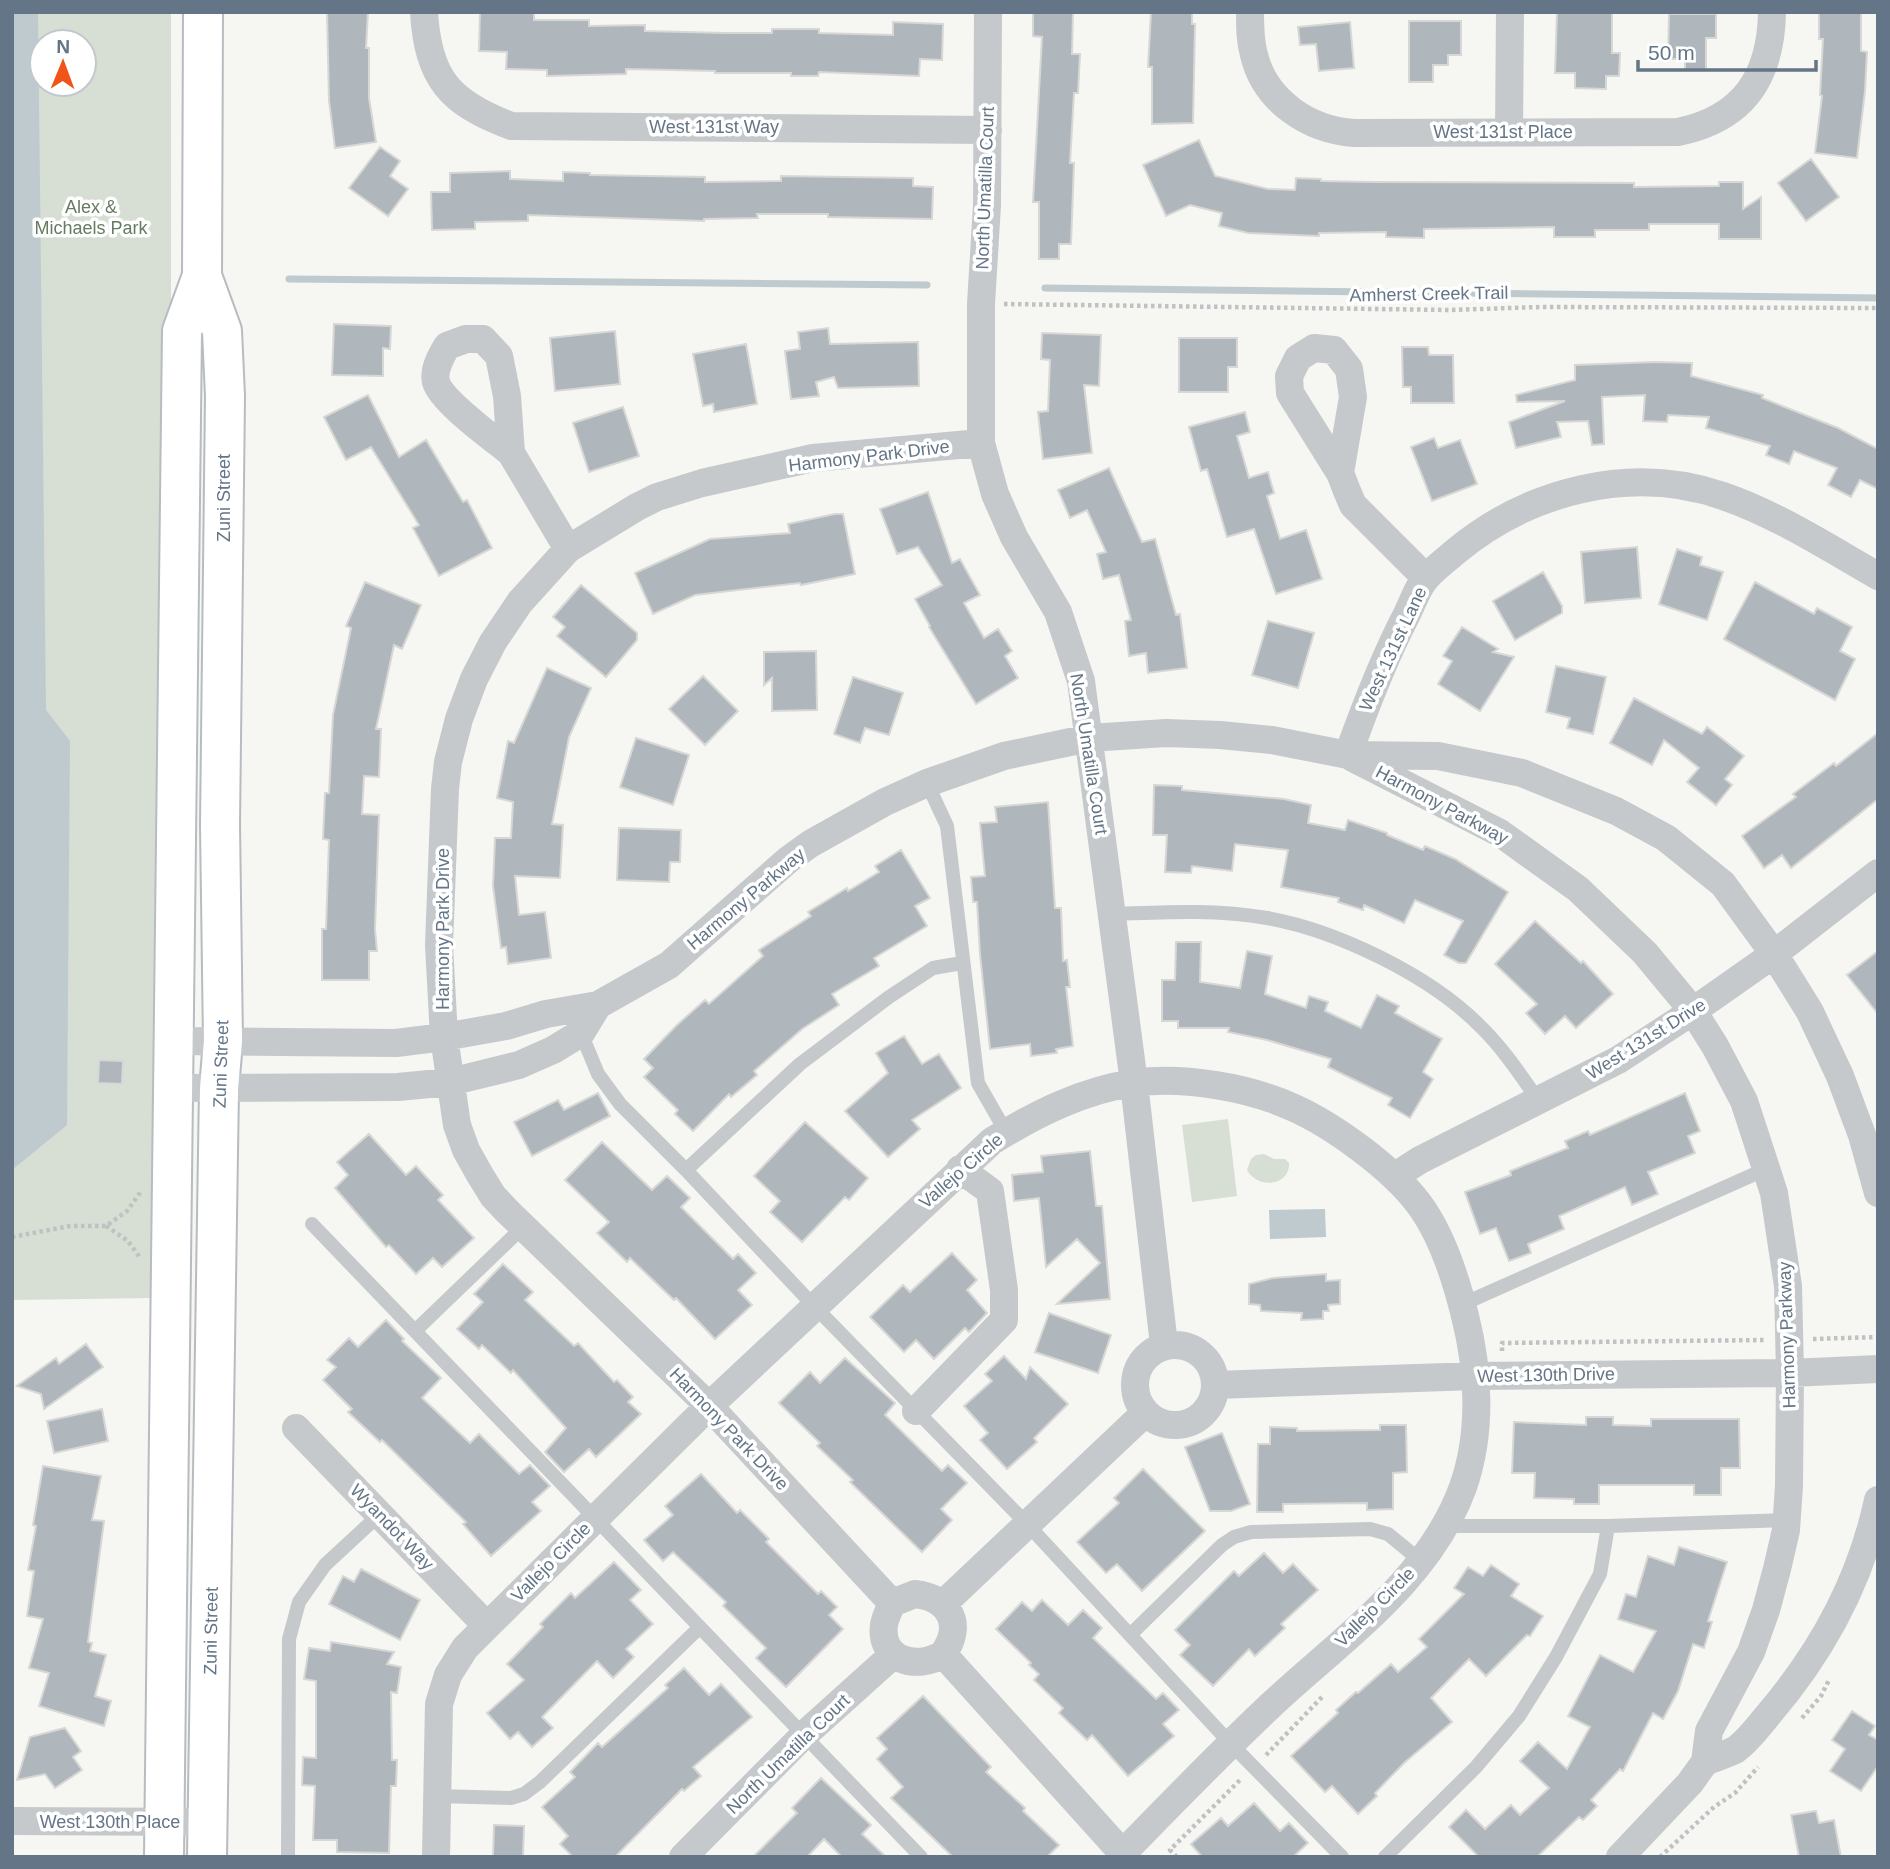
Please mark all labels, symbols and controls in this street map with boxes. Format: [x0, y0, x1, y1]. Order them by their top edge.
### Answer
north arrow [28, 28, 98, 98]
scale bar [1638, 28, 1816, 72]
text: N [56, 36, 70, 57]
text: 50 m [1648, 41, 1695, 64]
street label: North Umatilla Court [972, 106, 998, 270]
street label: West 131st Way [649, 117, 779, 137]
street label: West 131st Place [1433, 122, 1573, 142]
park label: Alex & Michaels Park [34, 197, 149, 238]
street label: Amherst Creek Trail [1349, 283, 1509, 305]
street label: Harmony Park Drive [787, 436, 951, 476]
street label: Zuni Street [214, 454, 234, 542]
street label: West 131st Lane [1355, 584, 1431, 714]
street label: North Umatilla Court [1066, 672, 1112, 836]
street label: Harmony Parkway [1372, 762, 1512, 848]
street label: Harmony Parkway [683, 844, 809, 954]
street label: Harmony Park Drive [433, 848, 453, 1010]
street label: West 131st Drive [1583, 994, 1709, 1084]
street label: Zuni Street [209, 1020, 233, 1108]
street label: Vallejo Circle [915, 1129, 1007, 1213]
street label: Harmony Parkway [1774, 1261, 1800, 1409]
street label: Harmony Park Drive [666, 1364, 792, 1494]
street label: West 130th Drive [1477, 1364, 1615, 1386]
street label: Wyandot Way [346, 1480, 438, 1574]
street label: Vallejo Circle [507, 1518, 595, 1606]
street label: Vallejo Circle [1331, 1563, 1419, 1651]
street label: Zuni Street [200, 1587, 222, 1675]
street label: North Umatilla Court [722, 1690, 854, 1818]
street label: West 130th Place [40, 1812, 180, 1832]

